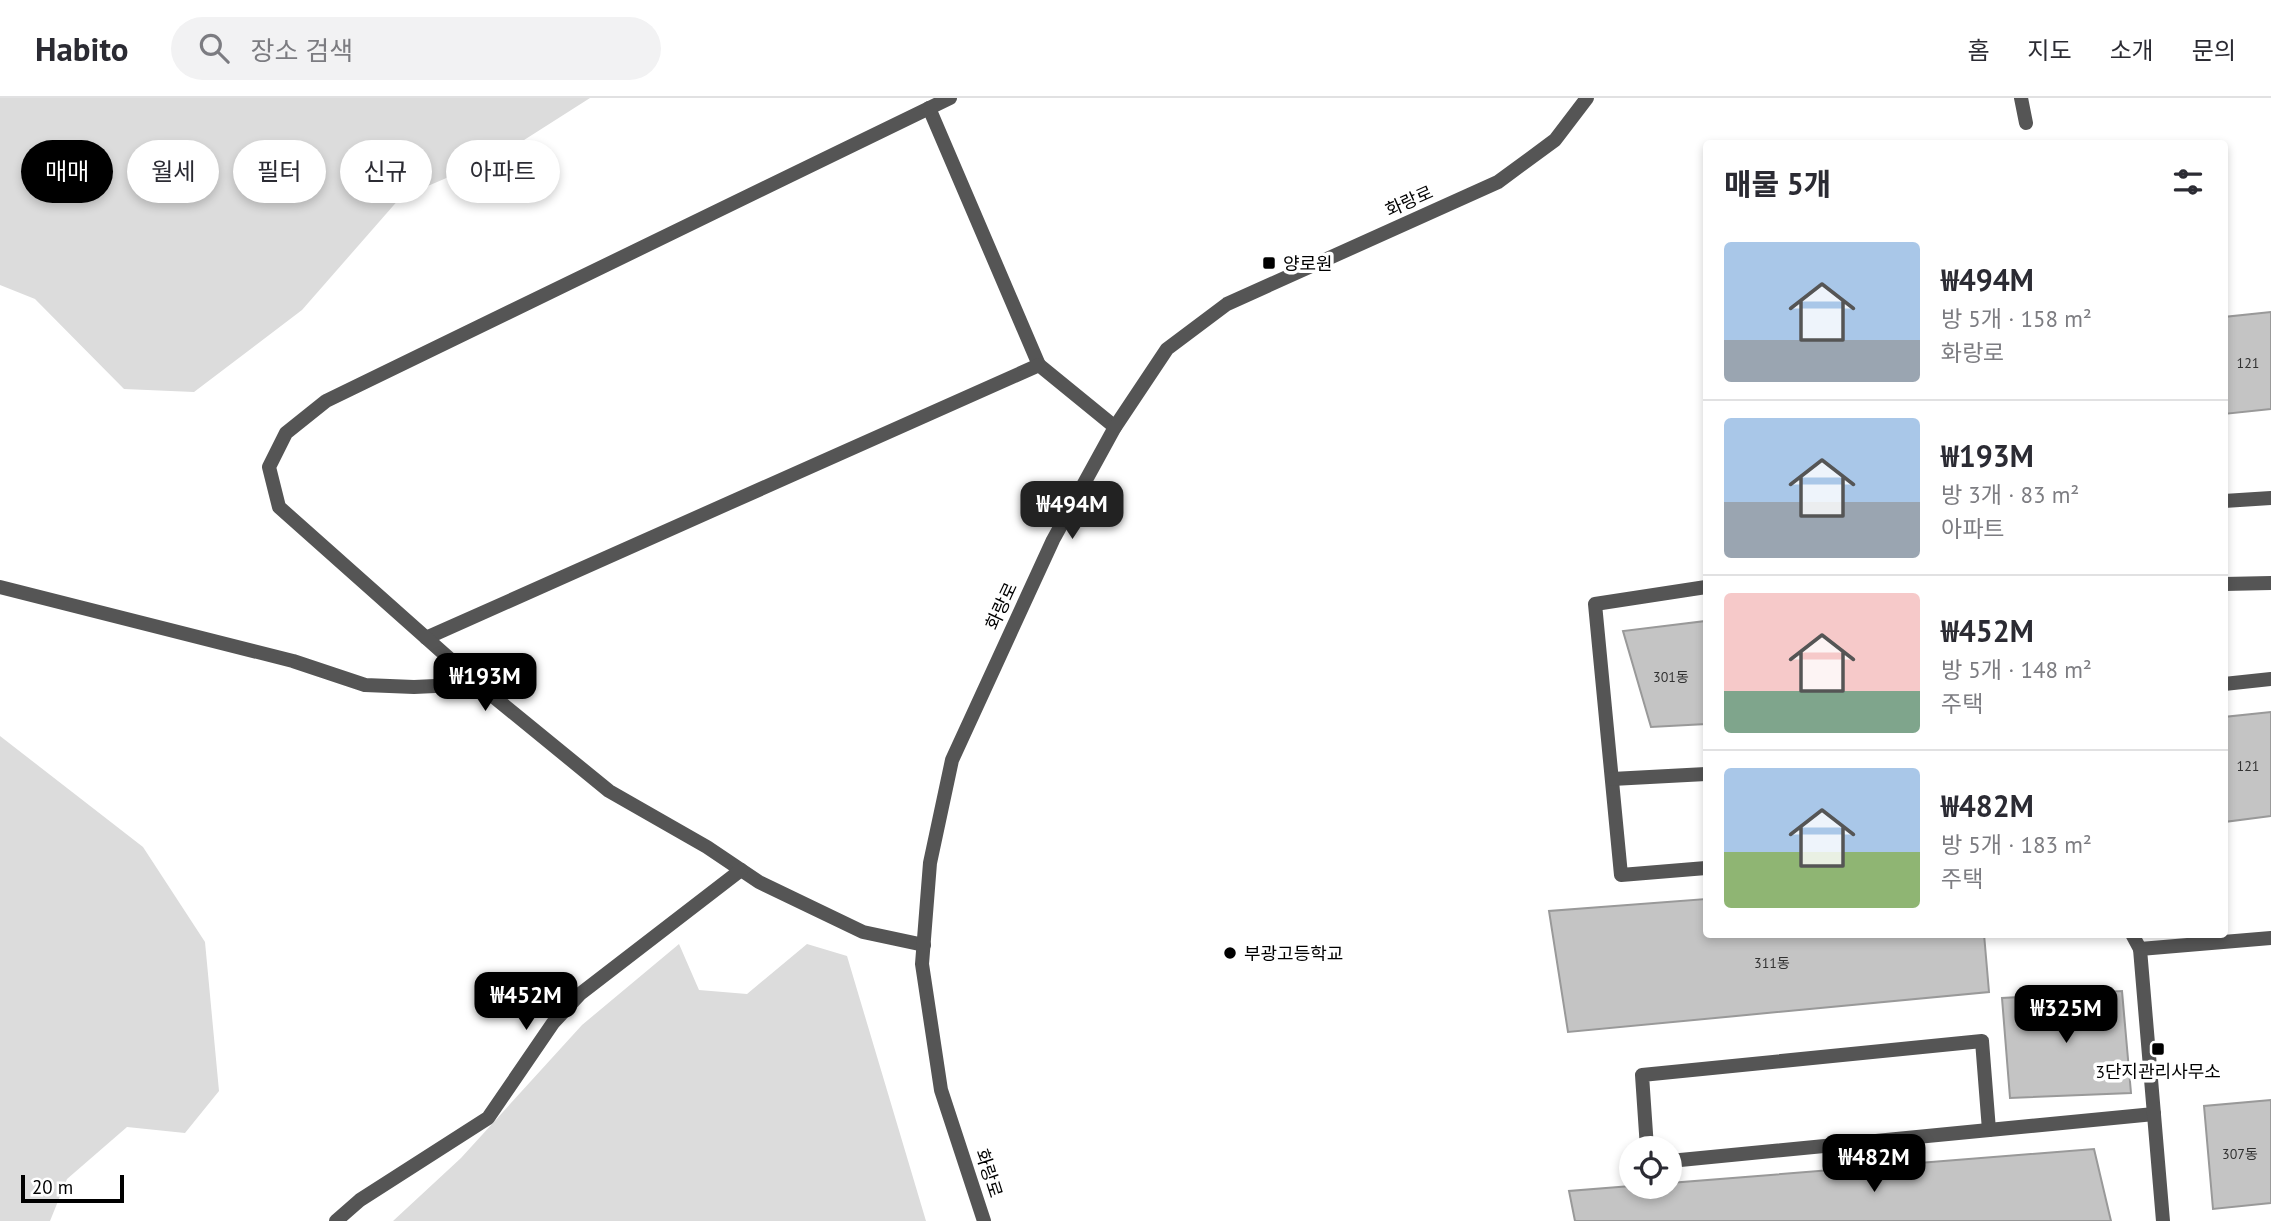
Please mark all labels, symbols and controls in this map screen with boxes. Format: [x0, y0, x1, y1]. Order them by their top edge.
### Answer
search box [171, 17, 661, 80]
text: Habito [35, 27, 129, 70]
icon: search [195, 29, 233, 67]
text: 장소 검색 [251, 34, 353, 67]
text: 홈 [1967, 35, 1989, 66]
text: 지도 [2027, 35, 2072, 66]
text: 소개 [2110, 35, 2154, 66]
text: 문의 [2192, 35, 2236, 66]
chip: 매매 [21, 140, 113, 203]
chip: 월세 [127, 140, 219, 203]
chip: 필터 [233, 140, 326, 203]
chip: 신규 [340, 140, 432, 203]
chip: 아파트 [446, 140, 560, 203]
icon: filters [2169, 163, 2207, 201]
text: 매물 5개 [1724, 164, 1831, 203]
street label: 화랑로 [1382, 180, 1436, 222]
place label: 양로원 [1283, 252, 1333, 275]
marker: 양로원 [1261, 255, 1277, 271]
text: ₩494M [1941, 260, 2034, 299]
icon: home [1780, 270, 1864, 354]
text: 방 5개 · 158 m² [1941, 304, 2092, 333]
text: 화랑로 [1941, 338, 2004, 367]
house number: 121 [2237, 354, 2259, 372]
text: ₩193M [1941, 436, 2034, 475]
icon: home [1780, 446, 1864, 530]
text: 방 3개 · 83 m² [1941, 480, 2079, 509]
pin: ₩494M [1023, 482, 1121, 541]
text: ₩494M [1036, 489, 1108, 518]
text: 아파트 [1941, 514, 2004, 543]
street label: 화랑로 [980, 579, 1022, 633]
text: ₩452M [1941, 611, 2034, 650]
icon: home [1780, 621, 1864, 705]
pin: ₩193M [436, 654, 534, 713]
text: 방 5개 · 148 m² [1941, 655, 2092, 684]
text: ₩193M [449, 661, 521, 690]
house number: 301동 [1653, 668, 1689, 686]
text: 주택 [1941, 689, 1983, 718]
house number: 121 [2237, 757, 2259, 775]
text: ₩482M [1941, 786, 2034, 825]
icon: home [1780, 796, 1864, 880]
text: 방 5개 · 183 m² [1941, 830, 2092, 859]
text: 주택 [1941, 864, 1983, 893]
place label: 부광고등학교 [1244, 942, 1343, 965]
marker: 부광고등학교 [1222, 945, 1238, 961]
house number: 311동 [1754, 954, 1790, 972]
pin: ₩452M [477, 972, 575, 1032]
text: ₩452M [490, 980, 562, 1009]
pin: ₩325M [2017, 986, 2115, 1045]
text: ₩325M [2030, 993, 2102, 1022]
marker: 3단지관리사무소 [2150, 1041, 2166, 1057]
place label: 3단지관리사무소 [2095, 1060, 2221, 1083]
pin: ₩482M [1825, 1134, 1923, 1194]
map controls [1619, 1136, 1682, 1199]
button: locate [1619, 1136, 1682, 1199]
text: ₩482M [1838, 1142, 1910, 1171]
house number: 307동 [2222, 1145, 2258, 1163]
street label: 화랑로 [970, 1146, 1008, 1200]
scale bar [21, 1172, 124, 1204]
text: 20 m [32, 1175, 73, 1199]

